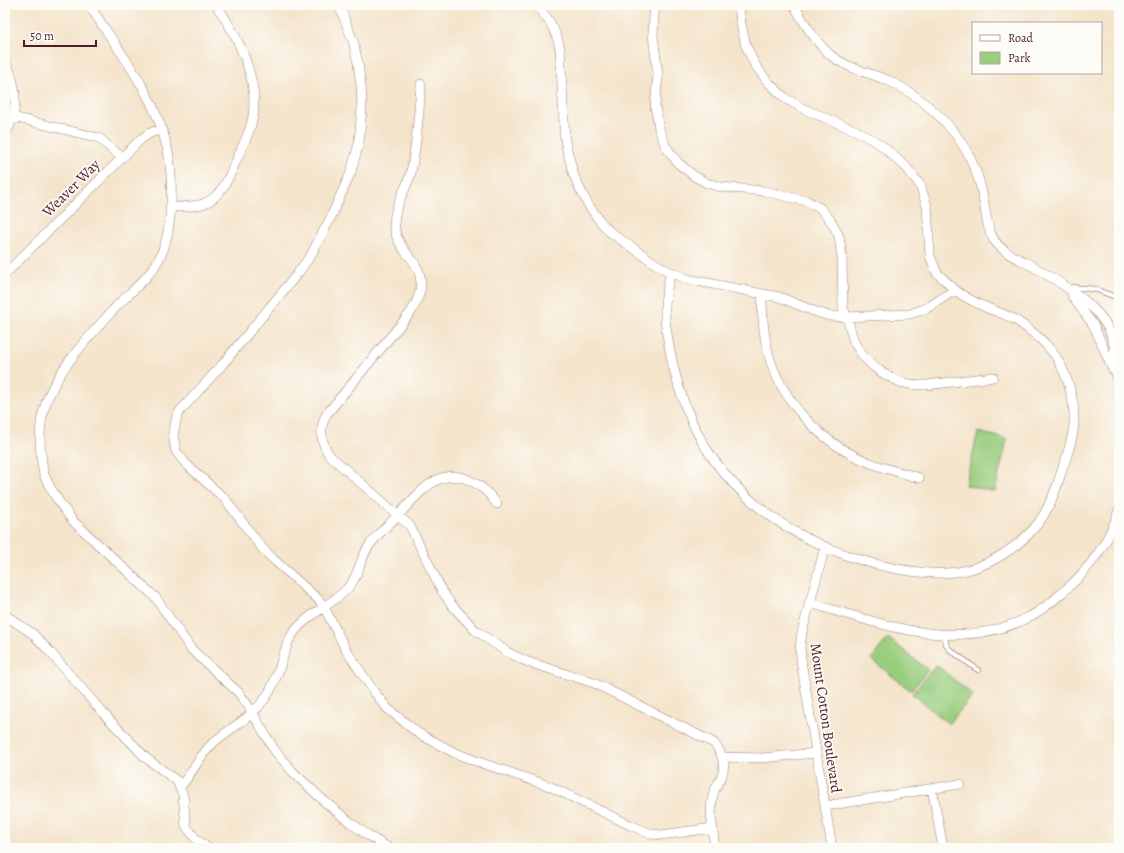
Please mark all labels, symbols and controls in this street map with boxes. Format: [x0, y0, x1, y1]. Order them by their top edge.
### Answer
scale bar [24, 22, 96, 48]
legend [972, 22, 1102, 74]
text: 50 m [30, 28, 54, 44]
text: Road [1008, 30, 1034, 46]
text: Park [1008, 50, 1031, 66]
street label: Weaver Way [37, 154, 105, 222]
street label: Mount Cotton Boulevard [806, 642, 847, 795]

